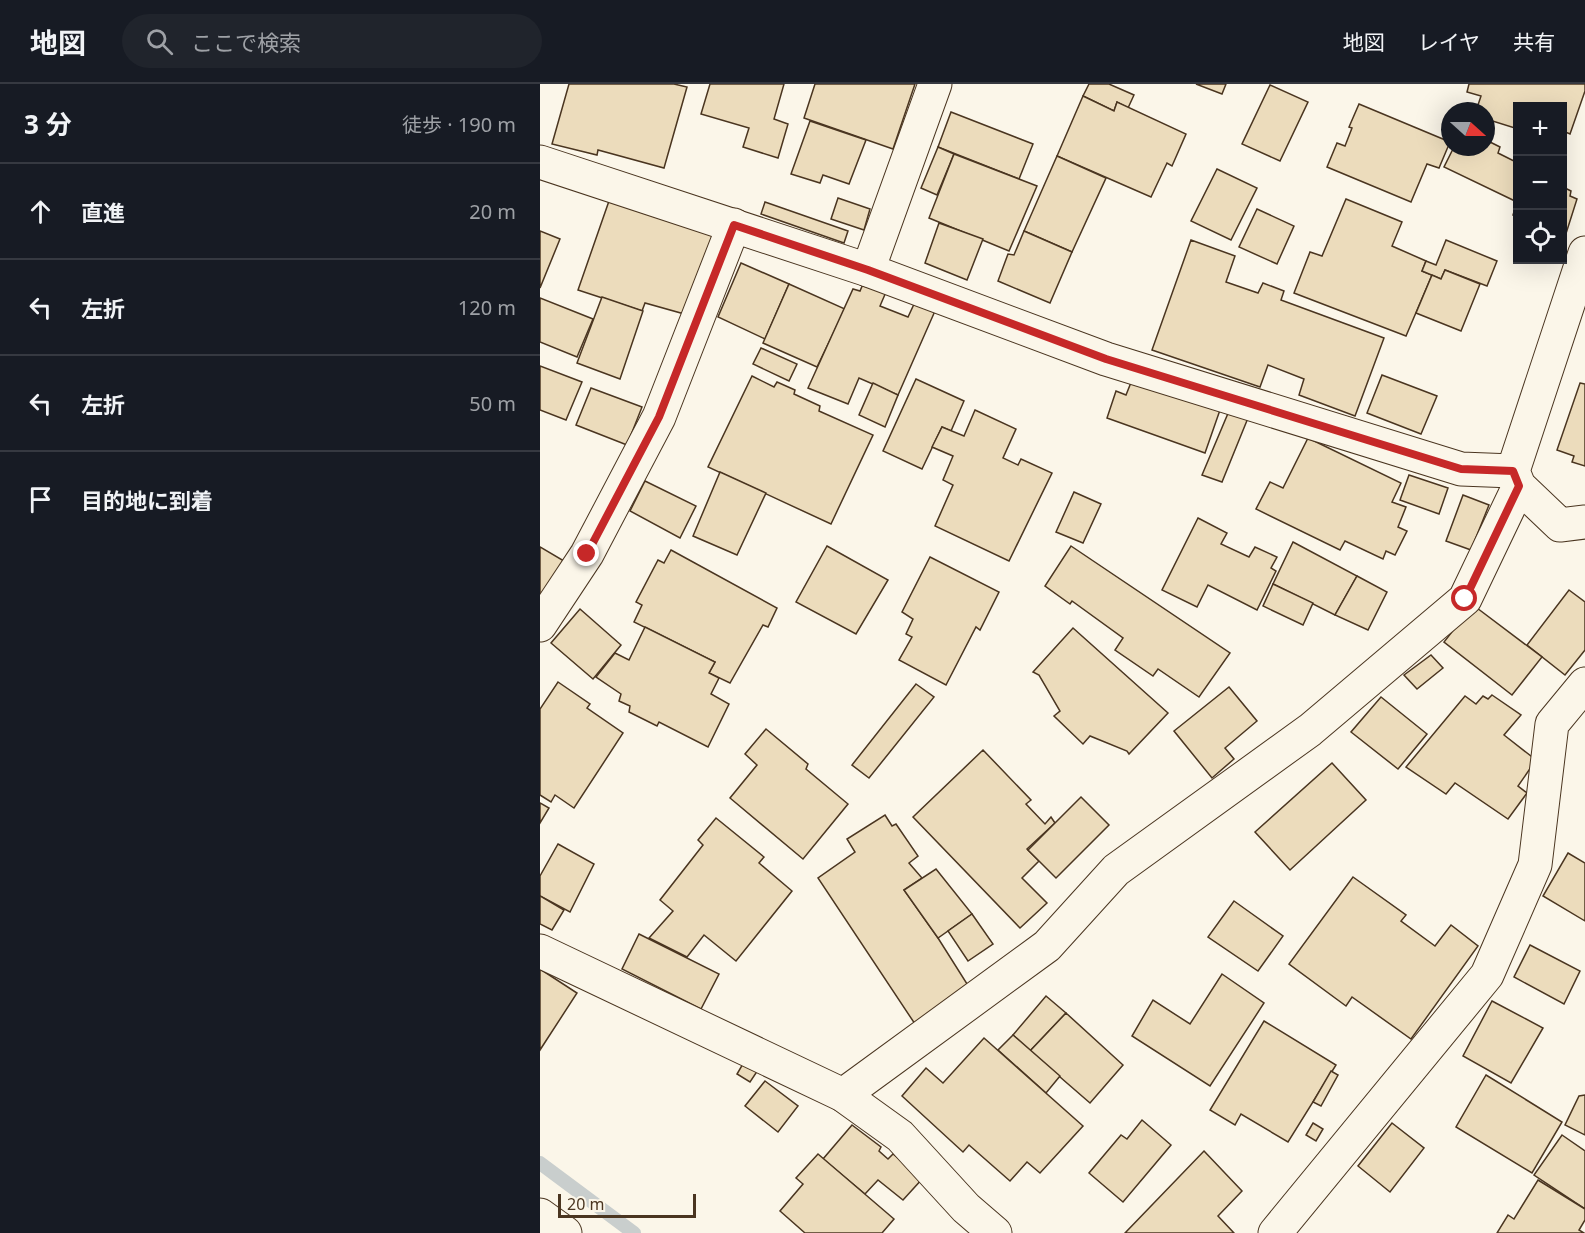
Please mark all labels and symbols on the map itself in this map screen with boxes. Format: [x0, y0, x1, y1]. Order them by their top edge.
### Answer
north arrow [1441, 102, 1495, 156]
route end [573, 540, 599, 566]
route start [1451, 585, 1477, 611]
scale bar [558, 1191, 696, 1218]

